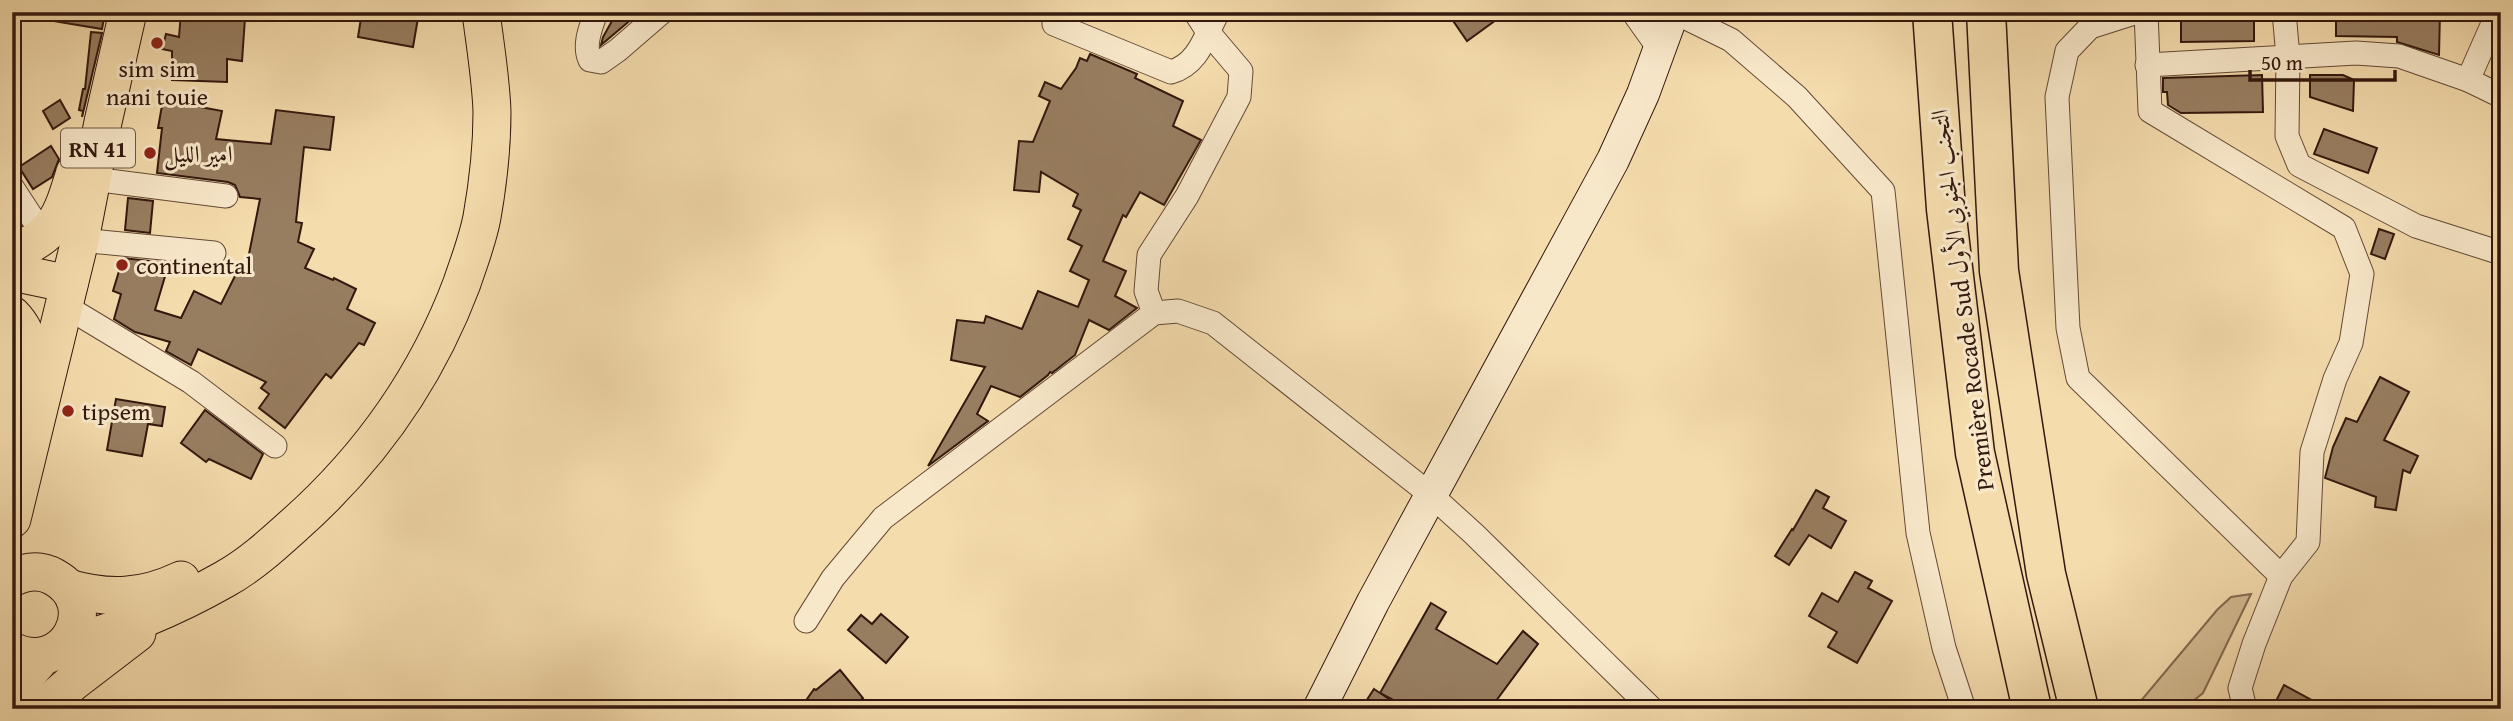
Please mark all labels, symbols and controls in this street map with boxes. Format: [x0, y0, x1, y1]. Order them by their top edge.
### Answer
marker: sim sim nani touie [149, 35, 165, 51]
scale bar [2250, 38, 2396, 82]
text: 50 m [2261, 47, 2303, 78]
place label: sim sim nani touie [106, 51, 208, 114]
street label: Première Rocade Sud التجنب الجنوبي الأول [1921, 107, 2005, 493]
road number: RN 41 [61, 128, 135, 168]
place label: امير الليل [164, 136, 233, 171]
marker: امير الليل [142, 145, 158, 161]
place label: continental [136, 248, 253, 283]
marker: continental [114, 257, 130, 273]
place label: tipsem [82, 394, 151, 429]
marker: tipsem [60, 403, 76, 419]

